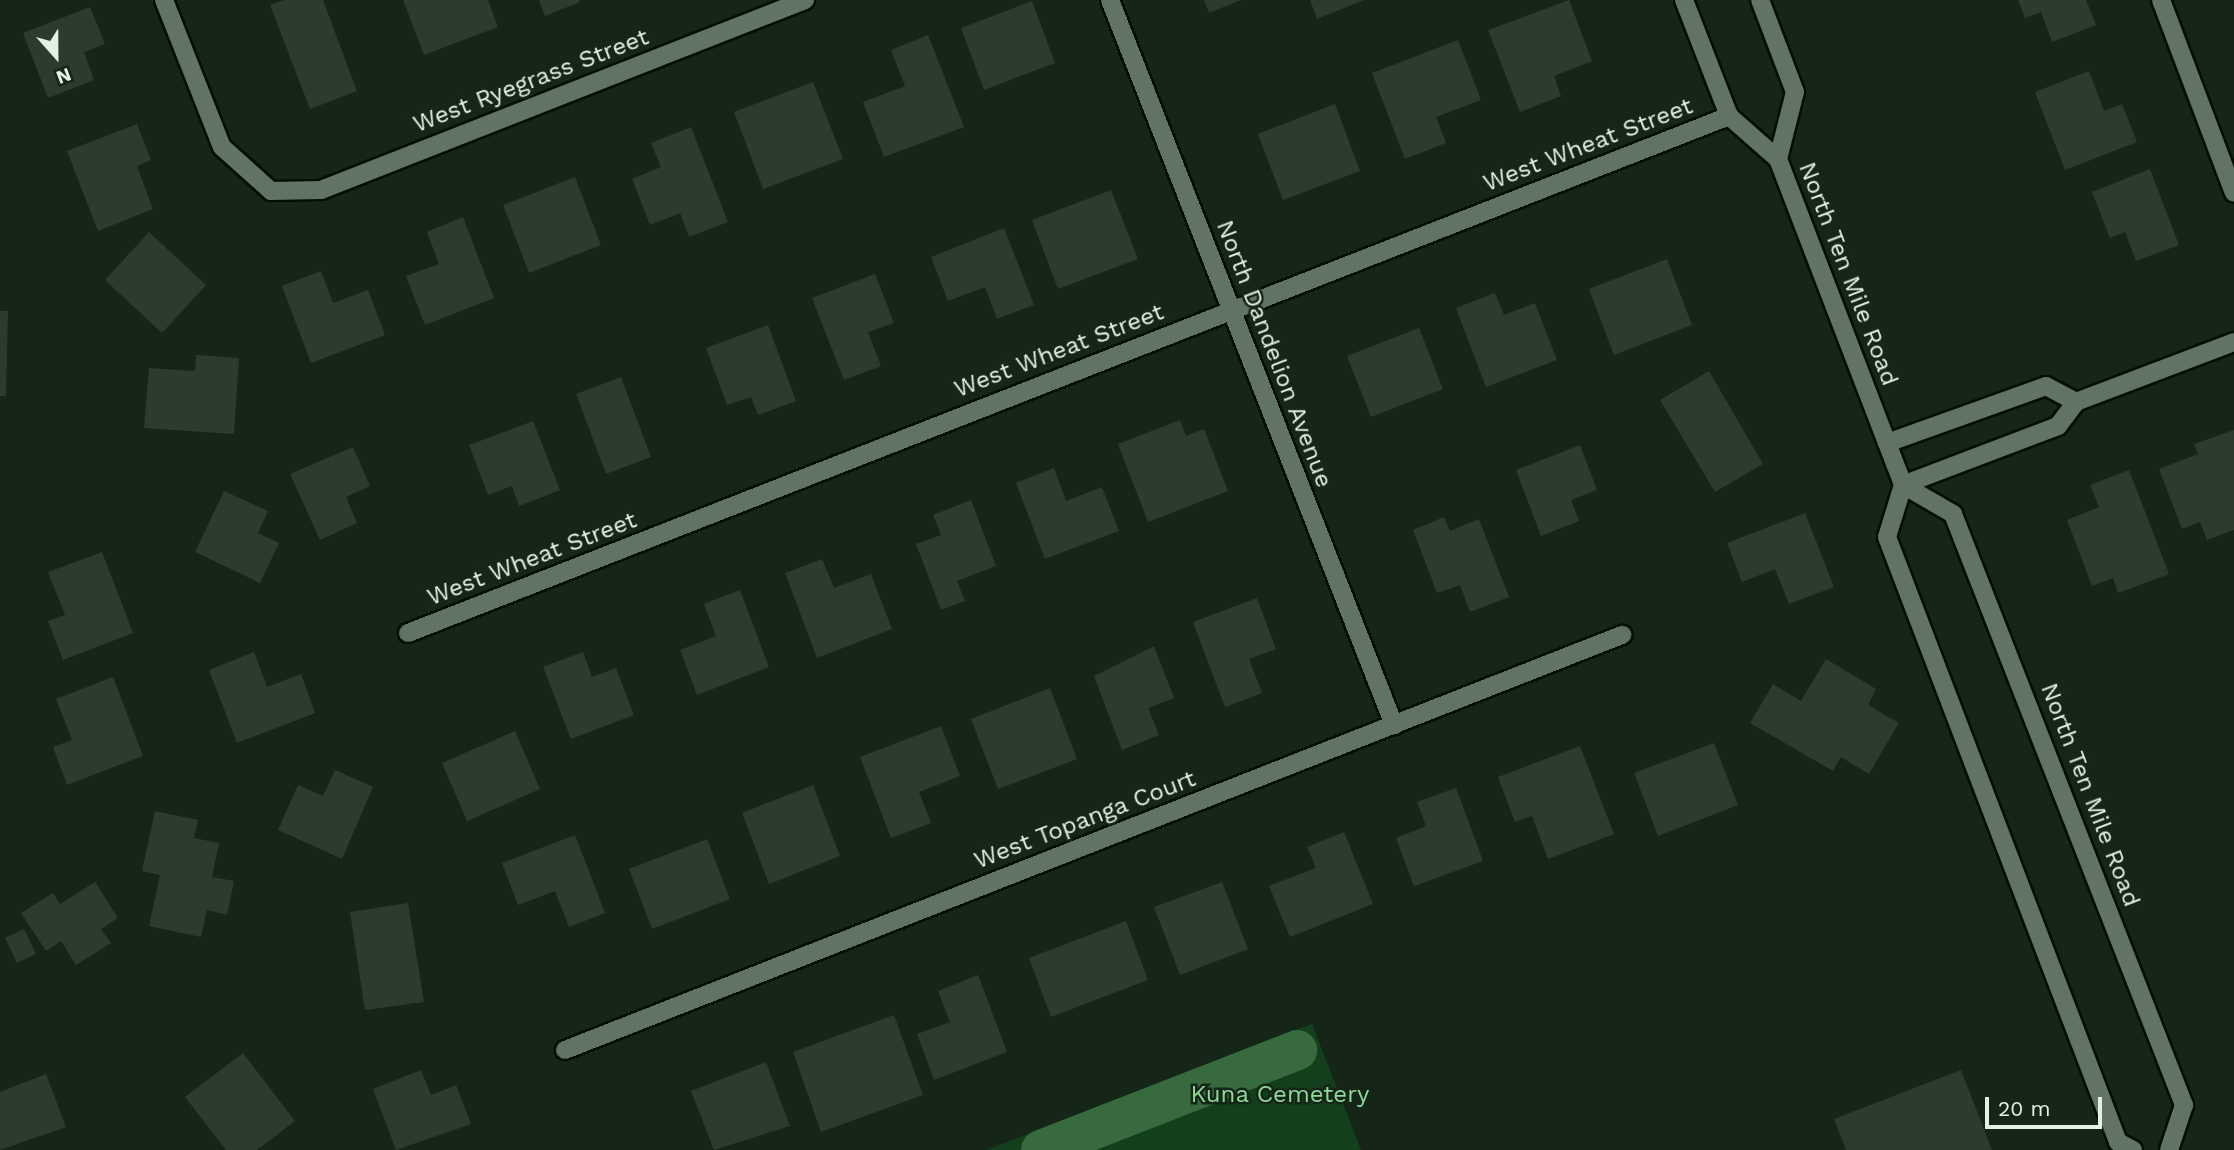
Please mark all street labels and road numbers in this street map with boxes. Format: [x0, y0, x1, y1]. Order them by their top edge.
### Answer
street label: West Ryegrass Street [409, 23, 653, 139]
street label: West Wheat Street [1479, 92, 1697, 198]
street label: North Ten Mile Road [1792, 158, 1904, 390]
street label: North Dandelion Avenue [1210, 216, 1338, 492]
street label: West Wheat Street [950, 298, 1168, 404]
street label: West Wheat Street [423, 506, 641, 612]
street label: North Ten Mile Road [2034, 679, 2146, 911]
street label: West Topanga Court [970, 764, 1200, 876]

